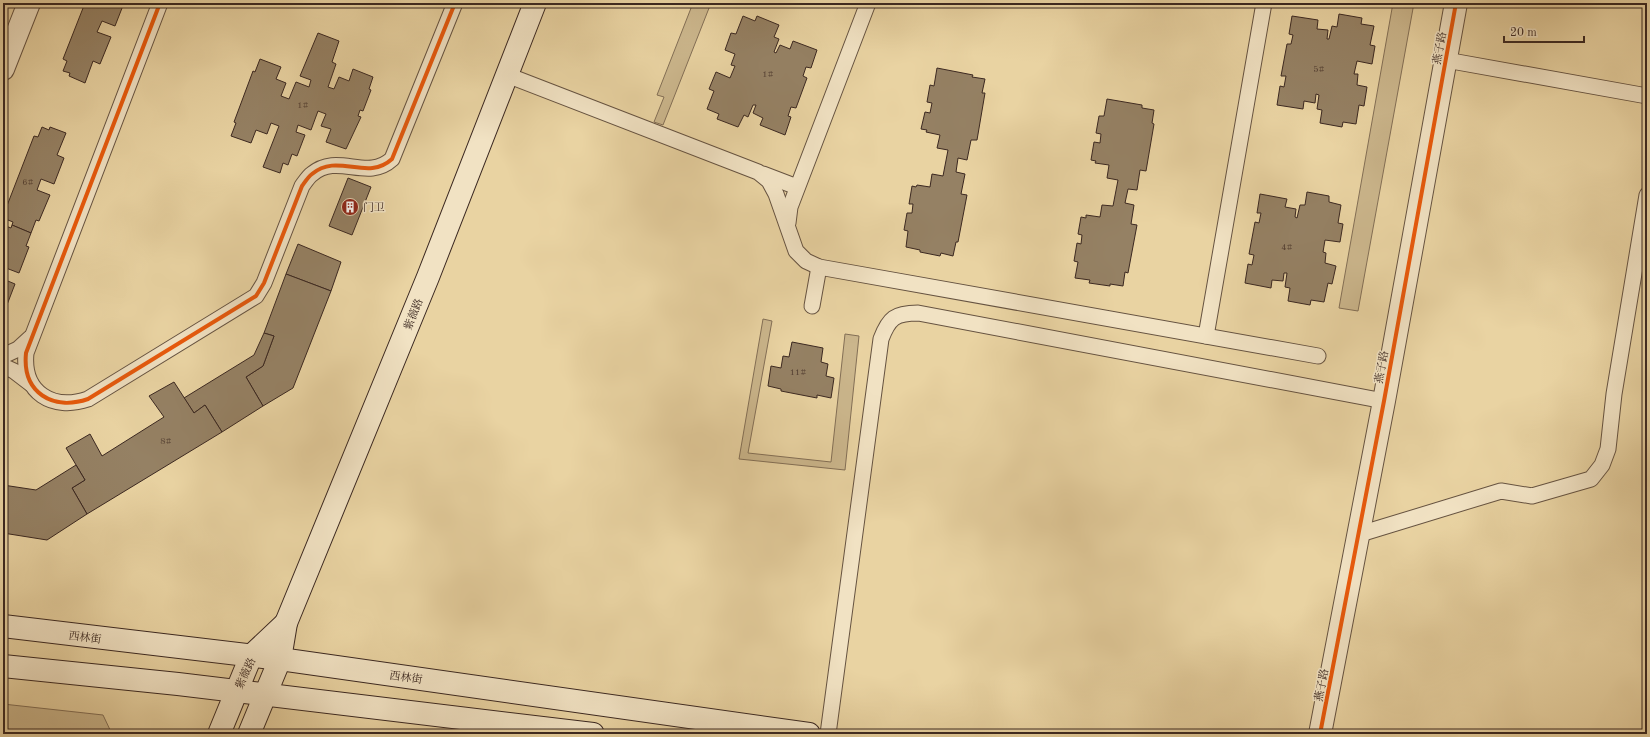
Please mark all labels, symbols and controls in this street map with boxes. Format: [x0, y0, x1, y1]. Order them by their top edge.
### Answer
scale bar [1504, 18, 1584, 44]
text: 20 m [1510, 27, 1537, 39]
street label: 燕子路 [1430, 31, 1449, 65]
house number: 5# [1313, 65, 1325, 74]
house number: 1# [762, 70, 774, 79]
house number: 1# [297, 101, 309, 110]
house number: 6# [22, 178, 34, 187]
building icon: 门卫 [340, 197, 360, 217]
place label: 门卫 [363, 201, 385, 214]
house number: 4# [1281, 243, 1293, 252]
street label: 紫薇路 [401, 296, 426, 332]
street label: 燕子路 [1372, 350, 1391, 384]
house number: 11# [790, 368, 806, 377]
house number: 8# [160, 437, 172, 446]
street label: 西林街 [68, 629, 102, 646]
street label: 紫薇路 [233, 656, 258, 691]
street label: 燕子路 [1312, 668, 1331, 703]
street label: 西林街 [389, 669, 423, 686]

